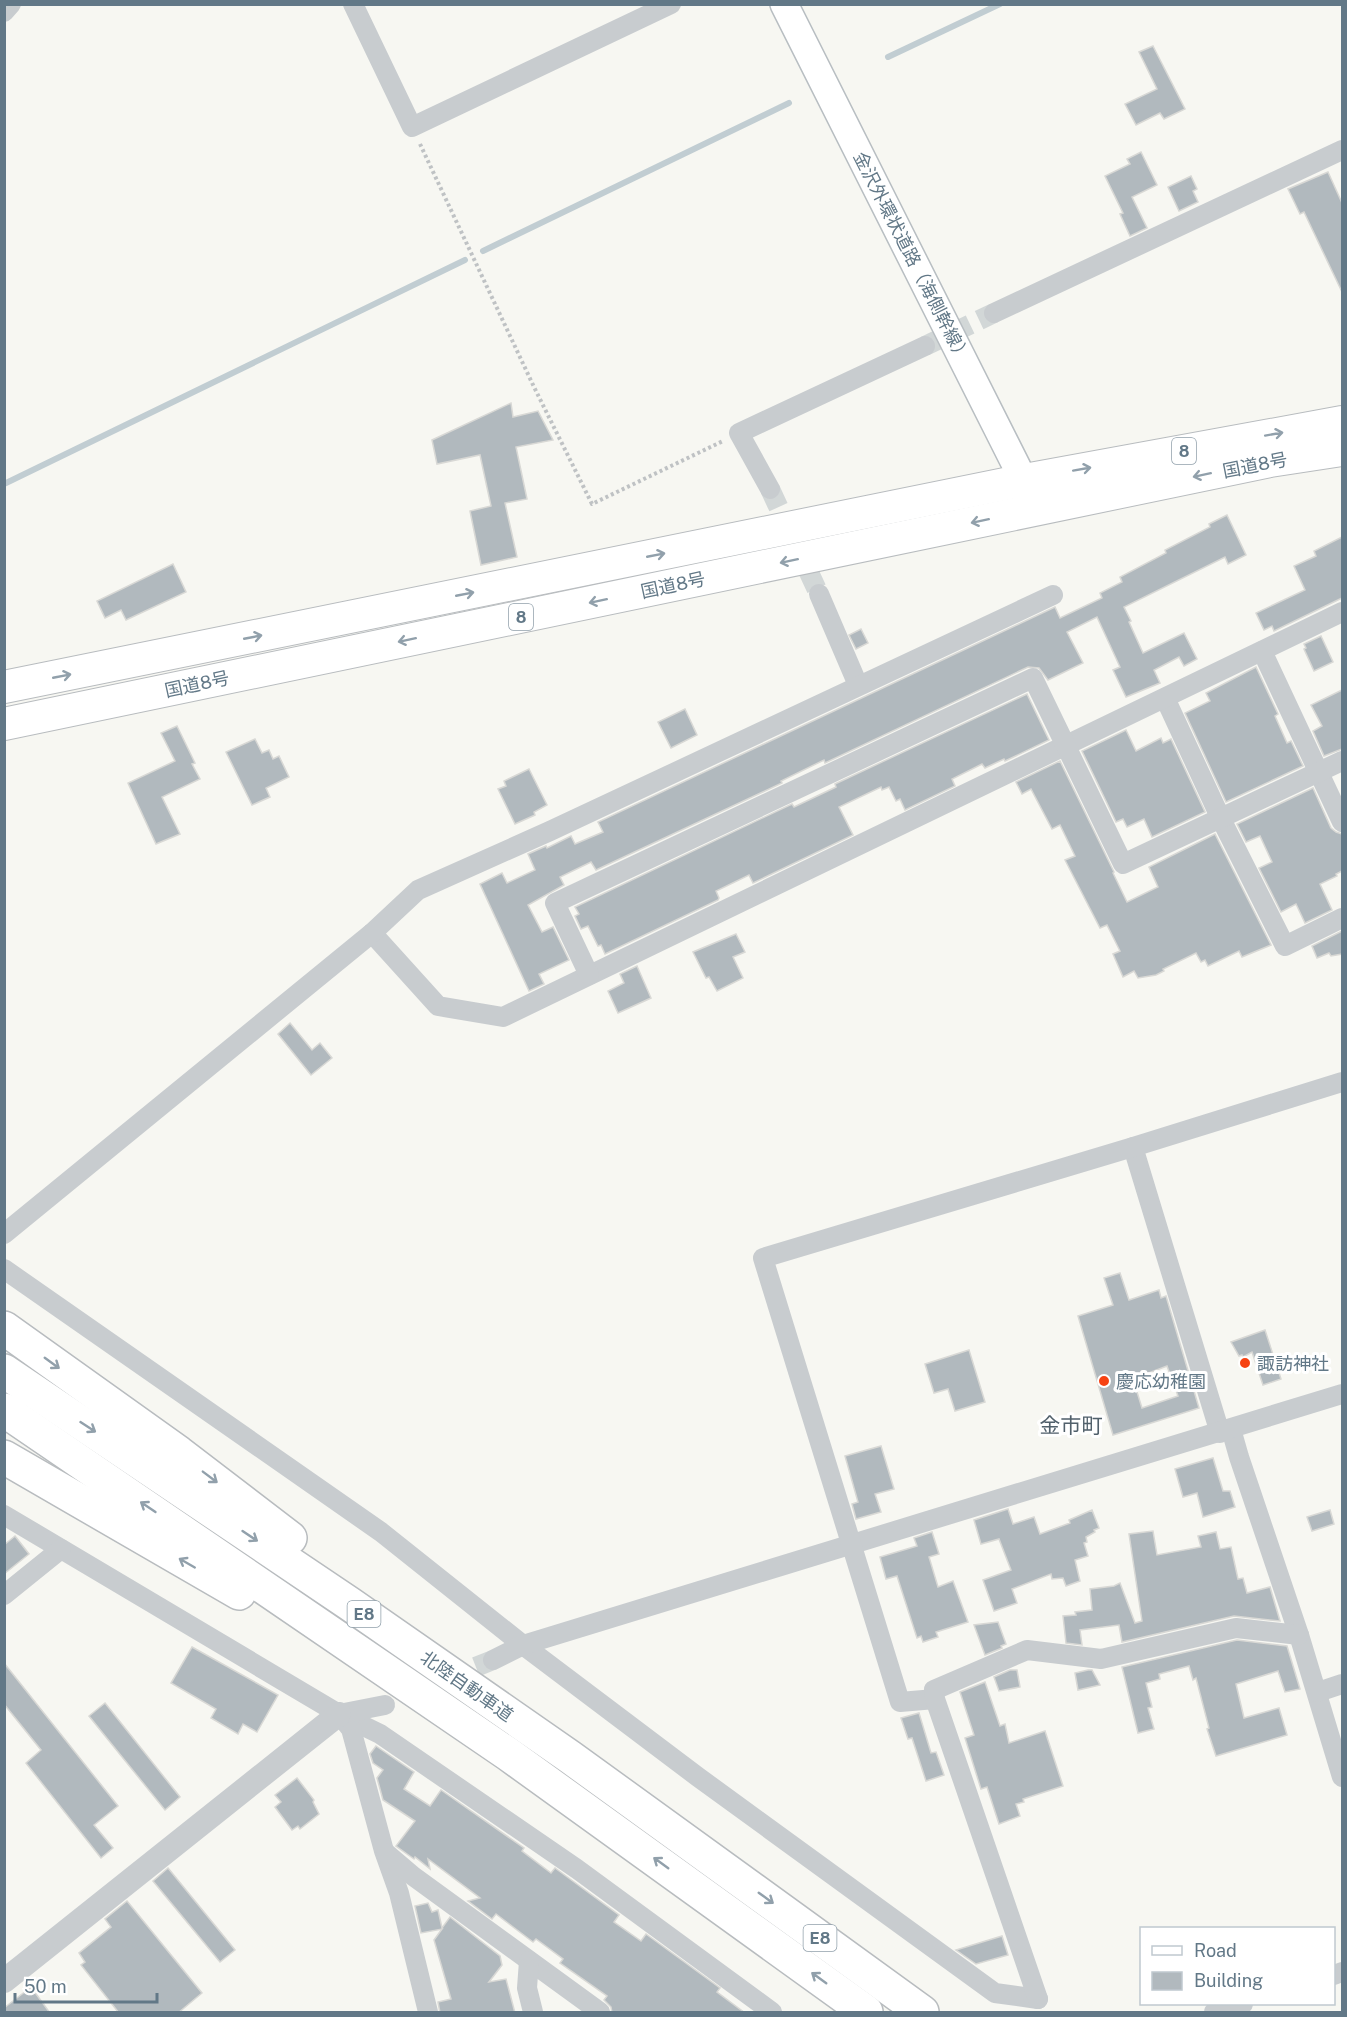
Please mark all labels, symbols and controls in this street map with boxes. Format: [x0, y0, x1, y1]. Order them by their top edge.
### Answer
street label: 金沢外環状道路（海側幹線） [850, 148, 974, 366]
one-way arrow [1264, 428, 1283, 439]
road number: 8 [1172, 438, 1196, 464]
street label: 国道8号 [1221, 448, 1289, 482]
one-way arrow [1072, 463, 1091, 474]
one-way arrow [1193, 470, 1213, 481]
one-way arrow [971, 516, 990, 528]
one-way arrow [645, 549, 665, 560]
one-way arrow [780, 556, 799, 567]
street label: 国道8号 [639, 568, 707, 602]
one-way arrow [454, 588, 474, 599]
one-way arrow [589, 596, 608, 607]
road number: 8 [509, 604, 533, 630]
one-way arrow [243, 631, 262, 642]
one-way arrow [398, 635, 417, 647]
street label: 国道8号 [163, 667, 231, 701]
one-way arrow [52, 669, 71, 681]
place label: 諏訪神社 [1257, 1353, 1329, 1374]
one-way arrow [43, 1356, 59, 1369]
marker: 諏訪神社 [1238, 1356, 1252, 1370]
place label: 慶応幼稚園 [1116, 1371, 1206, 1392]
marker: 慶応幼稚園 [1097, 1374, 1111, 1388]
district label: 金市町 [1040, 1413, 1103, 1438]
one-way arrow [80, 1420, 97, 1433]
one-way arrow [201, 1471, 217, 1483]
one-way arrow [140, 1501, 157, 1513]
one-way arrow [241, 1530, 258, 1542]
one-way arrow [179, 1556, 196, 1568]
road number: E8 [348, 1601, 380, 1627]
street label: 北陸自動車道 [417, 1646, 517, 1726]
one-way arrow [654, 1857, 670, 1869]
one-way arrow [757, 1892, 773, 1904]
road number: E8 [804, 1925, 836, 1951]
legend [1140, 1927, 1335, 2005]
text: Road [1194, 1940, 1237, 1961]
scale bar [15, 1966, 158, 2004]
text: Building [1194, 1970, 1263, 1991]
one-way arrow [812, 1972, 828, 1984]
text: 50 m [24, 1976, 67, 1997]

